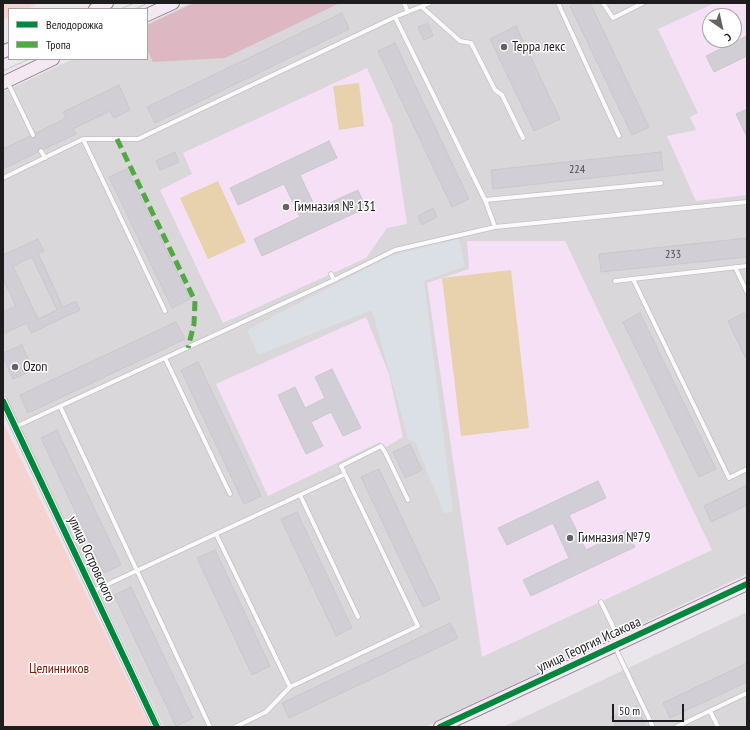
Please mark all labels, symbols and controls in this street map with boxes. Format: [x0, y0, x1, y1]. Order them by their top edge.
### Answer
legend [8, 8, 148, 60]
north arrow [702, 8, 742, 48]
text: Велодорожка [46, 17, 103, 32]
text: С [722, 30, 734, 44]
text: Тропа [46, 37, 71, 52]
place label: Терра лекс [512, 39, 565, 55]
marker: Терра лекс [499, 42, 509, 52]
house number: 224 [569, 163, 585, 177]
place label: Гимназия № 131 [294, 199, 376, 215]
marker: Гимназия № 131 [281, 202, 291, 212]
house number: 233 [665, 248, 681, 262]
place label: Ozon [23, 359, 48, 375]
marker: Ozon [10, 362, 20, 372]
street label: улица Островского [64, 513, 118, 605]
place label: Гимназия №79 [578, 530, 650, 546]
marker: Гимназия №79 [565, 533, 575, 543]
street label: улица Георгия Исакова [534, 614, 644, 676]
park label: Целинников [29, 661, 89, 677]
scale bar [614, 696, 686, 722]
text: 50 m [619, 703, 640, 718]

